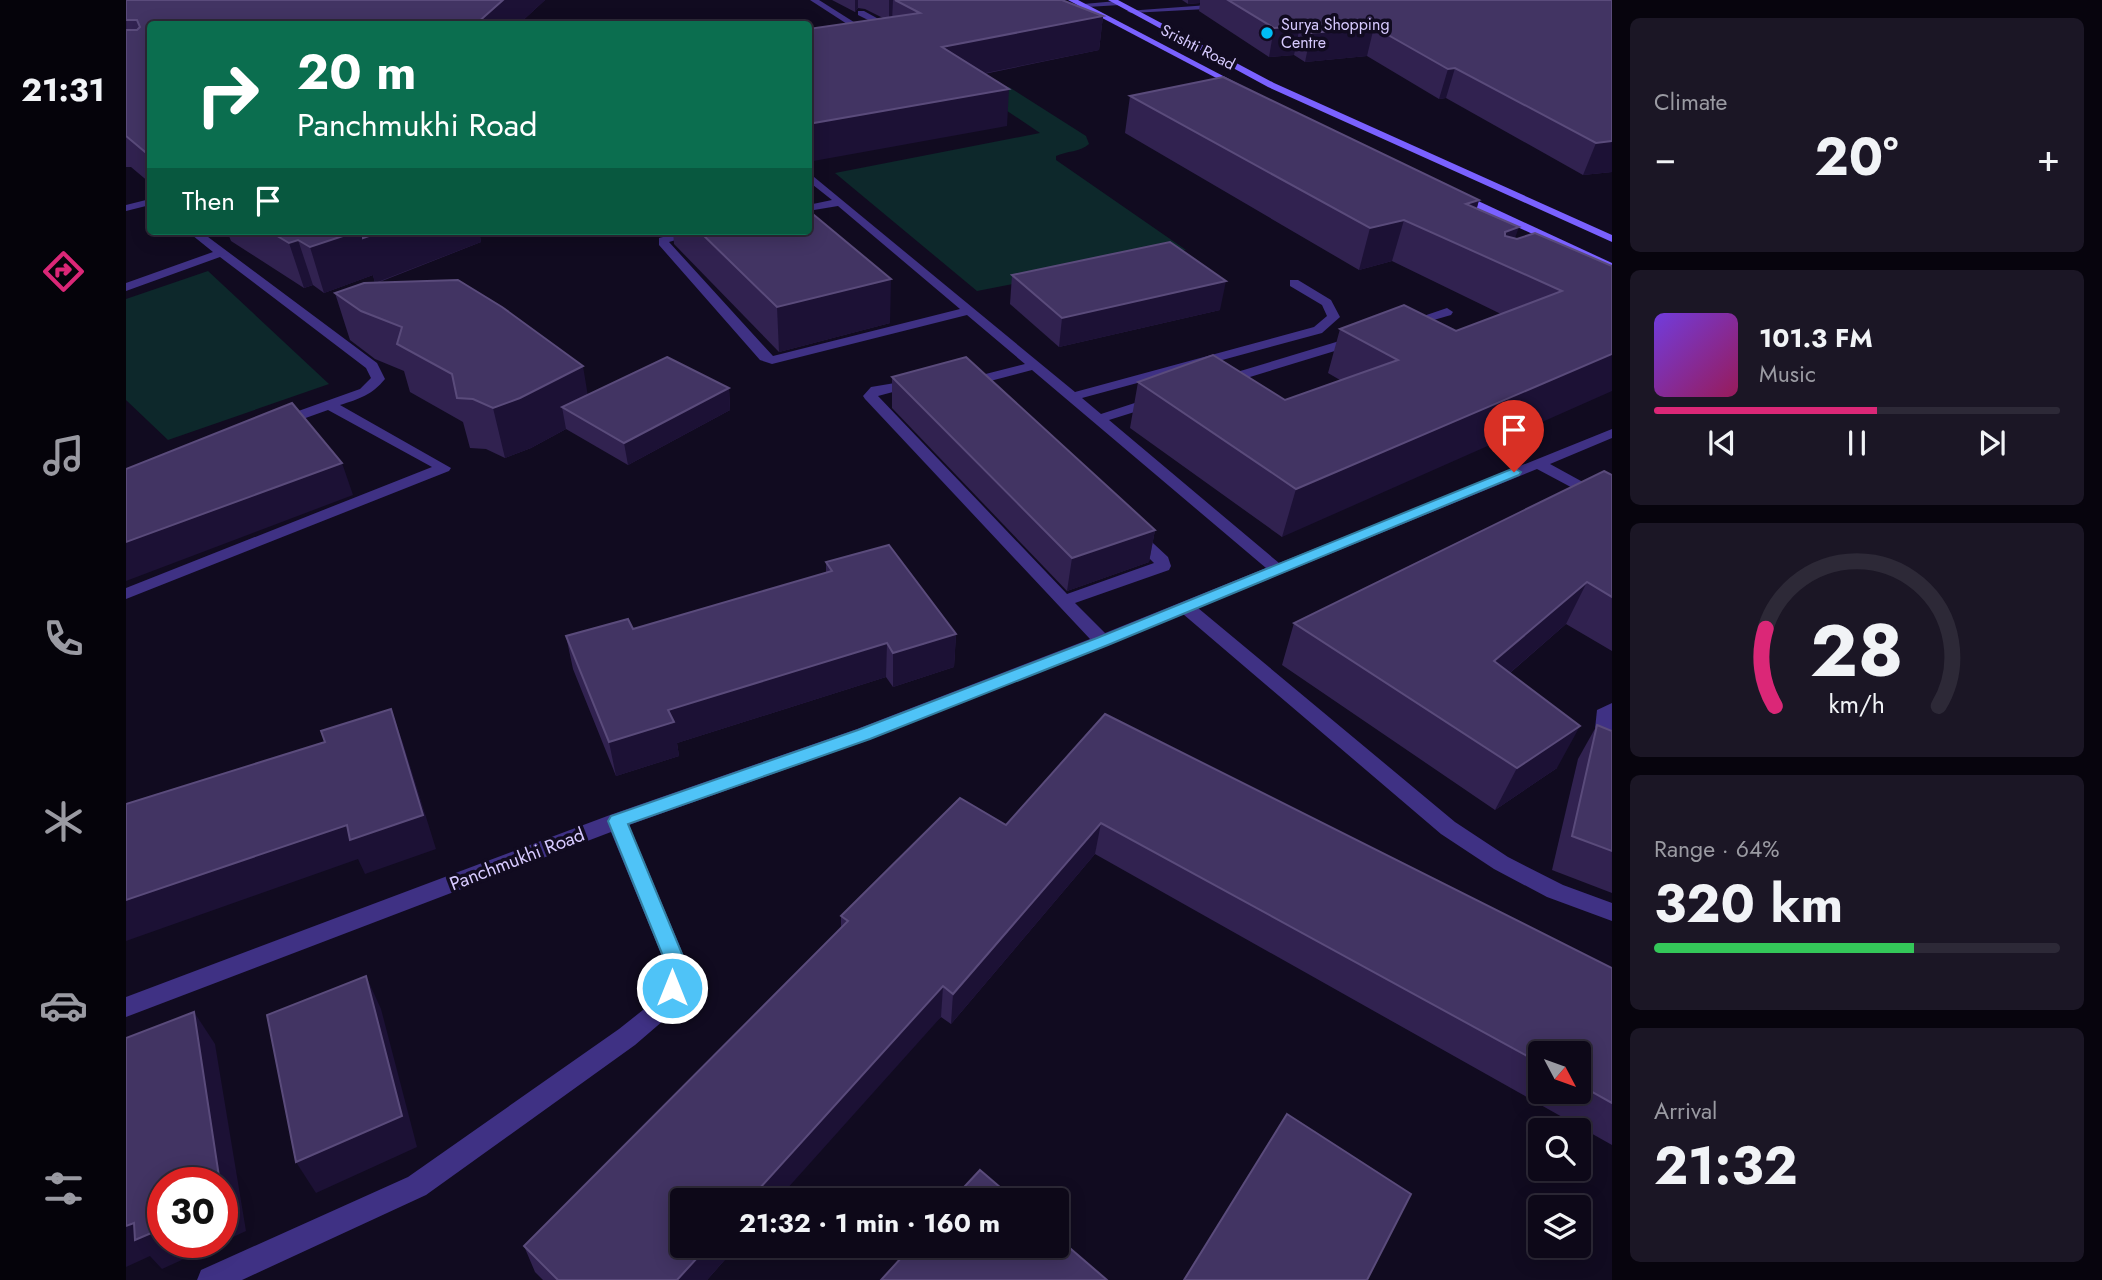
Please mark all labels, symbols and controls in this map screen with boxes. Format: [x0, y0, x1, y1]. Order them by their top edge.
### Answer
place label: Surya Shopping Centre [1281, 13, 1390, 54]
street label: Srishti Road [1157, 18, 1239, 76]
marker: Surya Shopping Centre [1259, 25, 1275, 41]
text: 20 m [297, 37, 416, 107]
icon: right [182, 49, 273, 140]
text: 21:31 [21, 67, 105, 113]
text: Climate [1654, 85, 1727, 119]
text: Panchmukhi Road [297, 102, 537, 148]
text: 20° [1815, 119, 1899, 195]
text: − [1654, 130, 1676, 185]
text: + [2037, 130, 2060, 185]
text: Then [182, 182, 235, 220]
icon: arrive [249, 182, 287, 220]
icon: directions [39, 247, 88, 296]
text: 101.3 FM [1759, 319, 1873, 357]
text: Music [1759, 357, 1816, 391]
pin [1484, 400, 1544, 472]
icon: arrive [1495, 411, 1533, 449]
icon: previous [1703, 424, 1741, 462]
icon: pause [1838, 424, 1876, 462]
icon: next [1973, 424, 2011, 462]
icon: music [39, 431, 88, 480]
text: 28 [1810, 598, 1904, 703]
icon: phone [39, 614, 88, 663]
text: km/h [1829, 686, 1885, 722]
icon: climate [39, 797, 88, 846]
street label: Panchmukhi Road [446, 821, 588, 897]
text: Range · 64% [1654, 832, 1780, 866]
text: 320 km [1654, 866, 1843, 942]
position arrow [635, 951, 709, 1025]
icon: car [39, 981, 88, 1030]
north arrow [1528, 1041, 1591, 1104]
map controls [1528, 1041, 1591, 1258]
text: Arrival [1654, 1094, 1717, 1128]
button: search [1528, 1118, 1591, 1181]
text: 21:32 [1654, 1128, 1798, 1204]
icon: filters [39, 1164, 88, 1213]
speed limit sign: 30 [147, 1167, 238, 1258]
button: layers [1528, 1195, 1591, 1258]
text: 21:32 · 1 min · 160 m [739, 1204, 1000, 1242]

